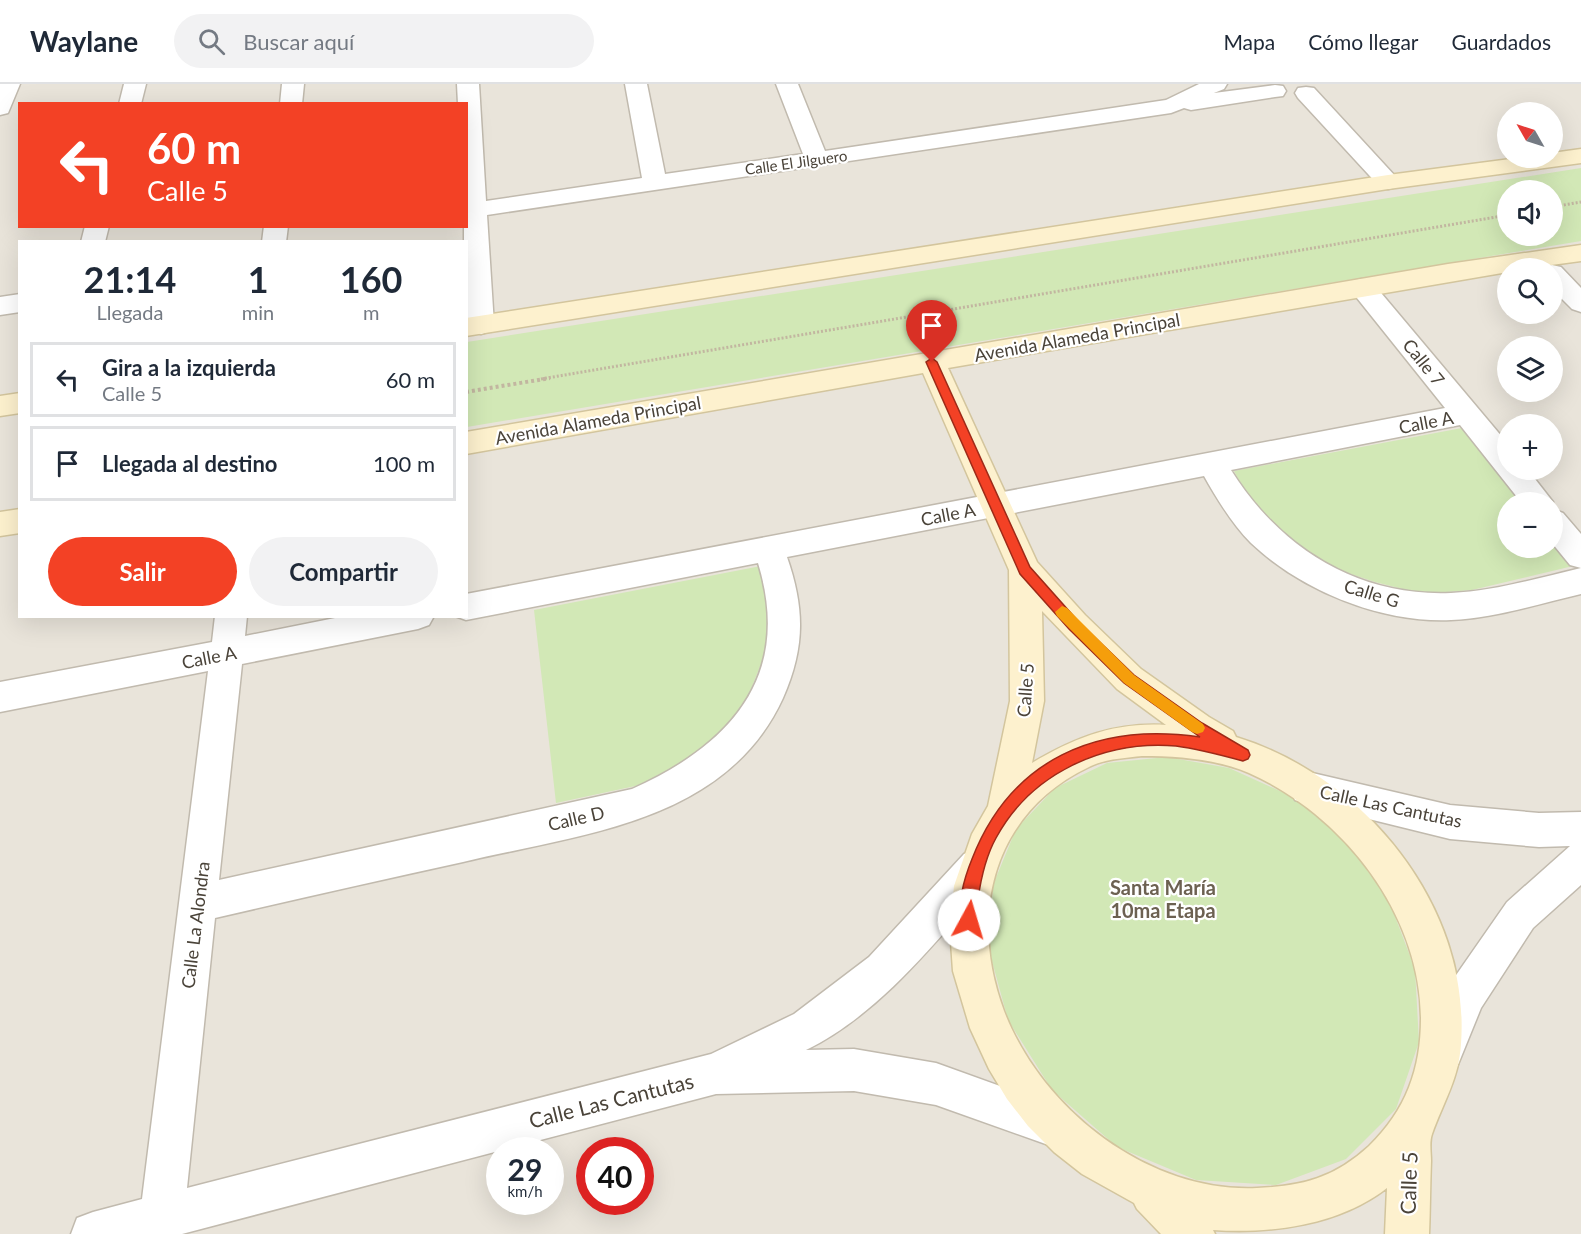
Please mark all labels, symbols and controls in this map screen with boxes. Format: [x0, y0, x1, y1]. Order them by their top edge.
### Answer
search box [174, 14, 594, 68]
text: Waylane [30, 24, 138, 58]
icon: search [195, 25, 228, 58]
text: Buscar aquí [243, 28, 354, 55]
text: Mapa [1223, 29, 1275, 54]
text: Cómo llegar [1308, 29, 1419, 54]
text: Guardados [1452, 29, 1551, 54]
north arrow [1497, 102, 1563, 168]
map controls [1497, 102, 1563, 558]
text: 60 m [147, 123, 241, 173]
icon: left [48, 126, 126, 204]
street label: Calle El Jilguero [744, 146, 848, 178]
text: Calle 5 [147, 174, 228, 207]
button: sound [1497, 180, 1563, 246]
text: 21:14 [84, 257, 176, 301]
text: 1 [248, 257, 269, 301]
text: 160 [340, 257, 402, 301]
button: search [1497, 258, 1563, 324]
text: Llegada [96, 300, 163, 324]
text: min [242, 300, 274, 324]
text: m [363, 300, 379, 324]
pin [906, 300, 957, 362]
street label: Avenida Alameda Principal [972, 308, 1182, 366]
icon: arrive [915, 309, 948, 342]
street label: Calle 7 [1398, 334, 1450, 390]
button: layers [1497, 336, 1563, 402]
text: Gira a la izquierda [102, 354, 276, 381]
icon: left [51, 363, 84, 396]
text: 60 m [386, 366, 435, 393]
text: Calle 5 [102, 381, 162, 405]
street label: Avenida Alameda Principal [493, 391, 703, 449]
street label: Calle A [1397, 406, 1456, 438]
button: + [1497, 414, 1563, 480]
icon: arrive [51, 447, 84, 480]
text: Llegada al destino [102, 450, 278, 477]
text: 100 m [373, 450, 435, 477]
button: − [1497, 492, 1563, 558]
street label: Calle A [919, 498, 978, 530]
button: Salir [48, 537, 237, 606]
button: Compartir [249, 537, 438, 606]
street label: Calle G [1342, 574, 1402, 612]
street label: Calle A [180, 641, 239, 673]
street label: Calle 5 [1012, 662, 1038, 718]
street label: Calle Las Cantutas [1318, 780, 1464, 832]
street label: Calle D [546, 801, 606, 835]
street label: Calle La Alondra [176, 860, 214, 990]
district label: Santa María 10ma Etapa [1110, 875, 1216, 922]
position arrow [937, 888, 1001, 952]
street label: Calle Las Cantutas [526, 1067, 696, 1133]
speed limit sign: 40 [576, 1137, 654, 1215]
text: 29 [508, 1151, 542, 1187]
street label: Calle 5 [1394, 1151, 1422, 1215]
text: km/h [507, 1182, 543, 1200]

